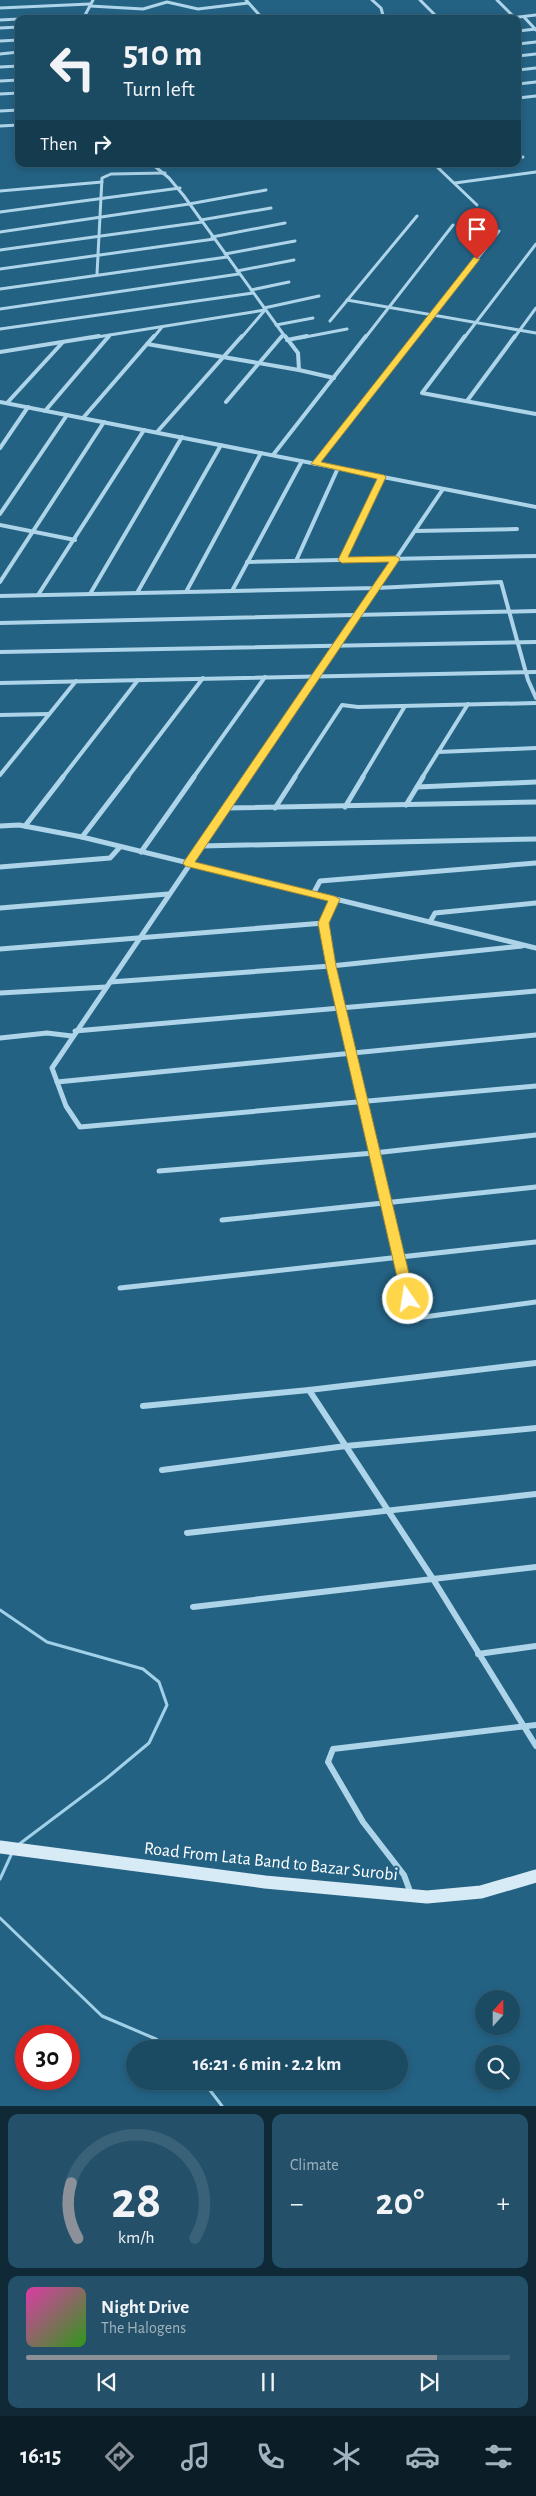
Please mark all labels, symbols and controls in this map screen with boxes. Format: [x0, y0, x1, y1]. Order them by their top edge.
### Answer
icon: left [40, 35, 105, 100]
text: 510 m [123, 37, 203, 72]
text: Turn left [123, 78, 195, 100]
icon: right [88, 130, 116, 158]
text: Then [40, 135, 78, 154]
pin [456, 208, 498, 259]
icon: arrive [463, 215, 491, 243]
position arrow [381, 1272, 433, 1324]
street label: Road From Lata Band to Bazar Surobi [143, 1840, 399, 1884]
north arrow [475, 1990, 520, 2035]
map controls [475, 1990, 520, 2090]
speed limit sign: 30 [15, 2025, 80, 2090]
button: search [475, 2045, 520, 2090]
text: 16:21 · 6 min · 2.2 km [193, 2055, 341, 2074]
text: Climate [290, 2157, 339, 2173]
text: 28 [111, 2175, 161, 2227]
text: 20° [376, 2184, 424, 2222]
text: − [290, 2190, 303, 2218]
text: + [497, 2190, 510, 2218]
text: km/h [118, 2229, 154, 2247]
text: Night Drive [101, 2298, 189, 2317]
text: The Halogens [101, 2320, 186, 2336]
icon: previous [93, 2368, 121, 2396]
icon: pause [254, 2368, 282, 2396]
icon: next [415, 2368, 443, 2396]
icon: directions [102, 2439, 137, 2474]
icon: music [178, 2439, 213, 2474]
icon: phone [253, 2439, 288, 2474]
icon: climate [329, 2439, 364, 2474]
icon: car [405, 2439, 440, 2474]
icon: filters [481, 2439, 516, 2474]
text: 16:15 [20, 2445, 61, 2467]

